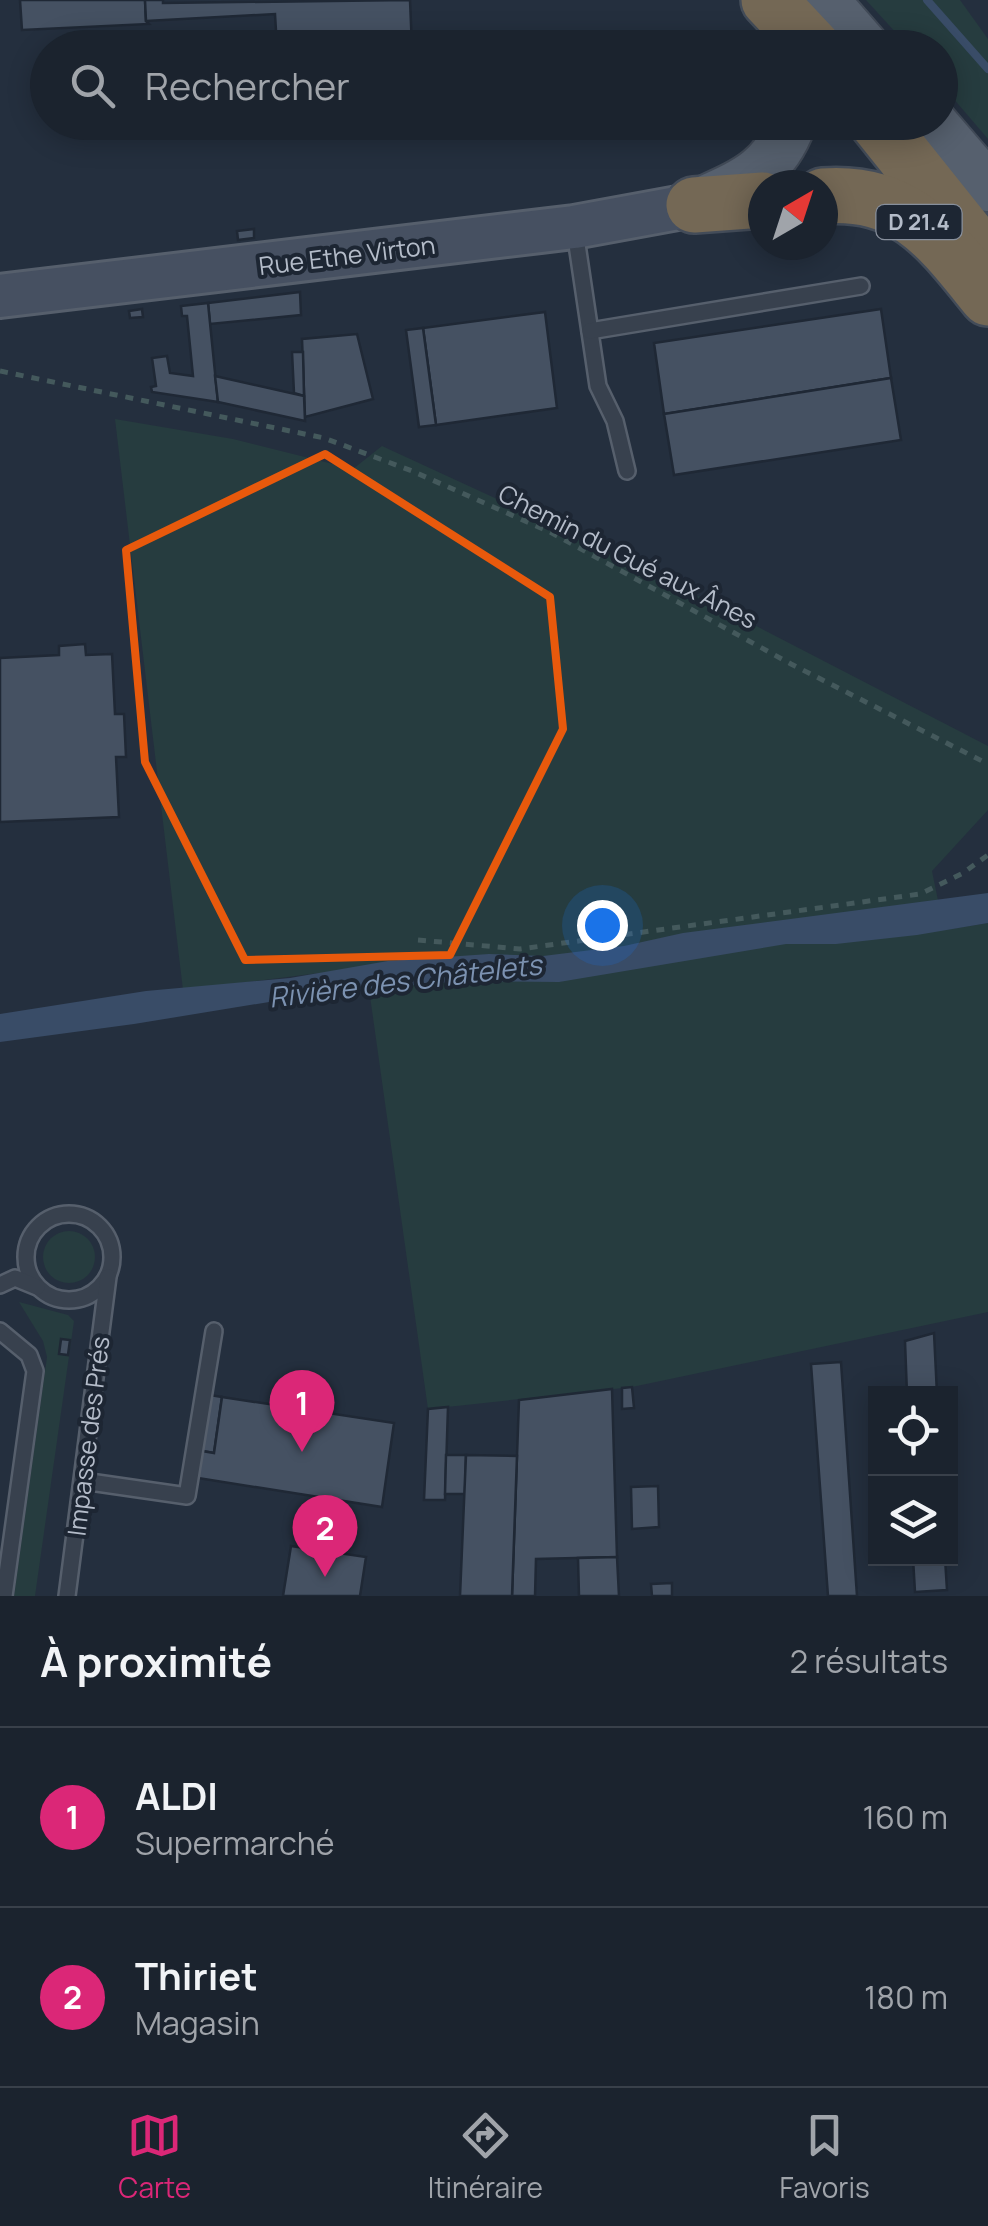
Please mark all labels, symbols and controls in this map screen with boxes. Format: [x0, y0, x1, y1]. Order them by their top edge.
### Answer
search box [30, 30, 958, 140]
icon: search [65, 58, 120, 113]
text: Rechercher [145, 59, 350, 111]
north arrow [748, 170, 838, 260]
road number: D 21.4 [876, 205, 962, 239]
street label: Rue Ethe Virton [257, 227, 437, 283]
street label: Chemin du Gué aux Ânes [493, 476, 763, 636]
your location [577, 900, 628, 951]
water label: Rivière des Châtelets [266, 944, 546, 1016]
street label: Impasse des Prés [58, 1334, 118, 1538]
pin: 1 [270, 1370, 334, 1452]
map controls [868, 1386, 958, 1566]
button: locate [868, 1386, 958, 1476]
button: layers [868, 1476, 958, 1566]
pin: 2 [292, 1494, 358, 1577]
text: À proximité [40, 1632, 272, 1690]
text: 2 résultats [790, 1639, 948, 1683]
text: ALDI [135, 1769, 218, 1821]
text: 1 [65, 1795, 80, 1839]
text: 160 m [863, 1795, 948, 1839]
text: Supermarché [135, 1821, 334, 1865]
text: Thiriet [135, 1949, 258, 2001]
text: 2 [63, 1975, 82, 2019]
text: 180 m [864, 1975, 948, 2019]
text: Magasin [135, 2001, 260, 2045]
tab: Carte [118, 2108, 191, 2206]
tab: Itinéraire [428, 2108, 543, 2206]
tab: Favoris [780, 2108, 870, 2206]

